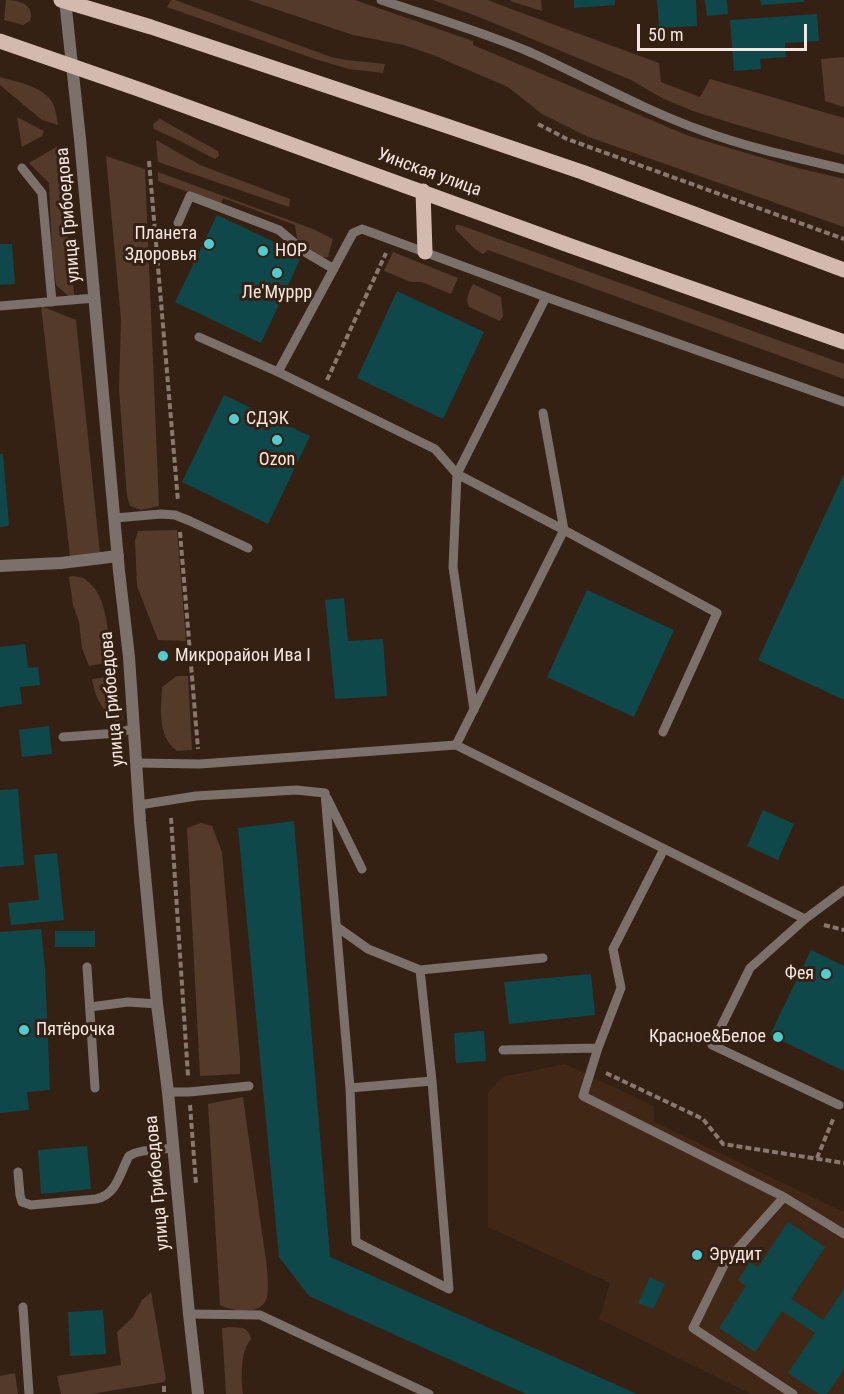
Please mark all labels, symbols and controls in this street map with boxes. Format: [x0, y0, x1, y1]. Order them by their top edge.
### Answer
scale bar [640, 12, 810, 50]
text: 50 m [648, 24, 683, 45]
street label: Уинская улица [374, 144, 484, 202]
street label: улица Грибоедова [52, 147, 86, 283]
place label: Планета Здоровья [125, 223, 197, 266]
marker: Планета Здоровья [202, 237, 216, 251]
place label: HOP [275, 240, 307, 262]
marker: HOP [256, 244, 270, 258]
marker: Ле'Муррр [270, 266, 284, 280]
place label: Ле'Муррр [242, 282, 312, 304]
place label: СДЭК [246, 408, 289, 430]
marker: СДЭК [227, 412, 241, 426]
marker: Ozon [270, 433, 284, 447]
place label: Ozon [259, 449, 295, 471]
street label: улица Грибоедова [96, 631, 130, 767]
place label: Микрорайон Ива I [175, 645, 311, 667]
marker: Микрорайон Ива I [156, 649, 170, 663]
place label: Фея [785, 963, 814, 985]
marker: Фея [819, 967, 833, 981]
place label: Пятёрочка [36, 1019, 115, 1041]
marker: Пятёрочка [17, 1023, 31, 1037]
place label: Красное&Белое [649, 1026, 766, 1048]
marker: Красное&Белое [771, 1030, 785, 1044]
street label: улица Грибоедова [141, 1115, 175, 1251]
place label: Эрудит [709, 1244, 762, 1266]
marker: Эрудит [690, 1248, 704, 1262]

